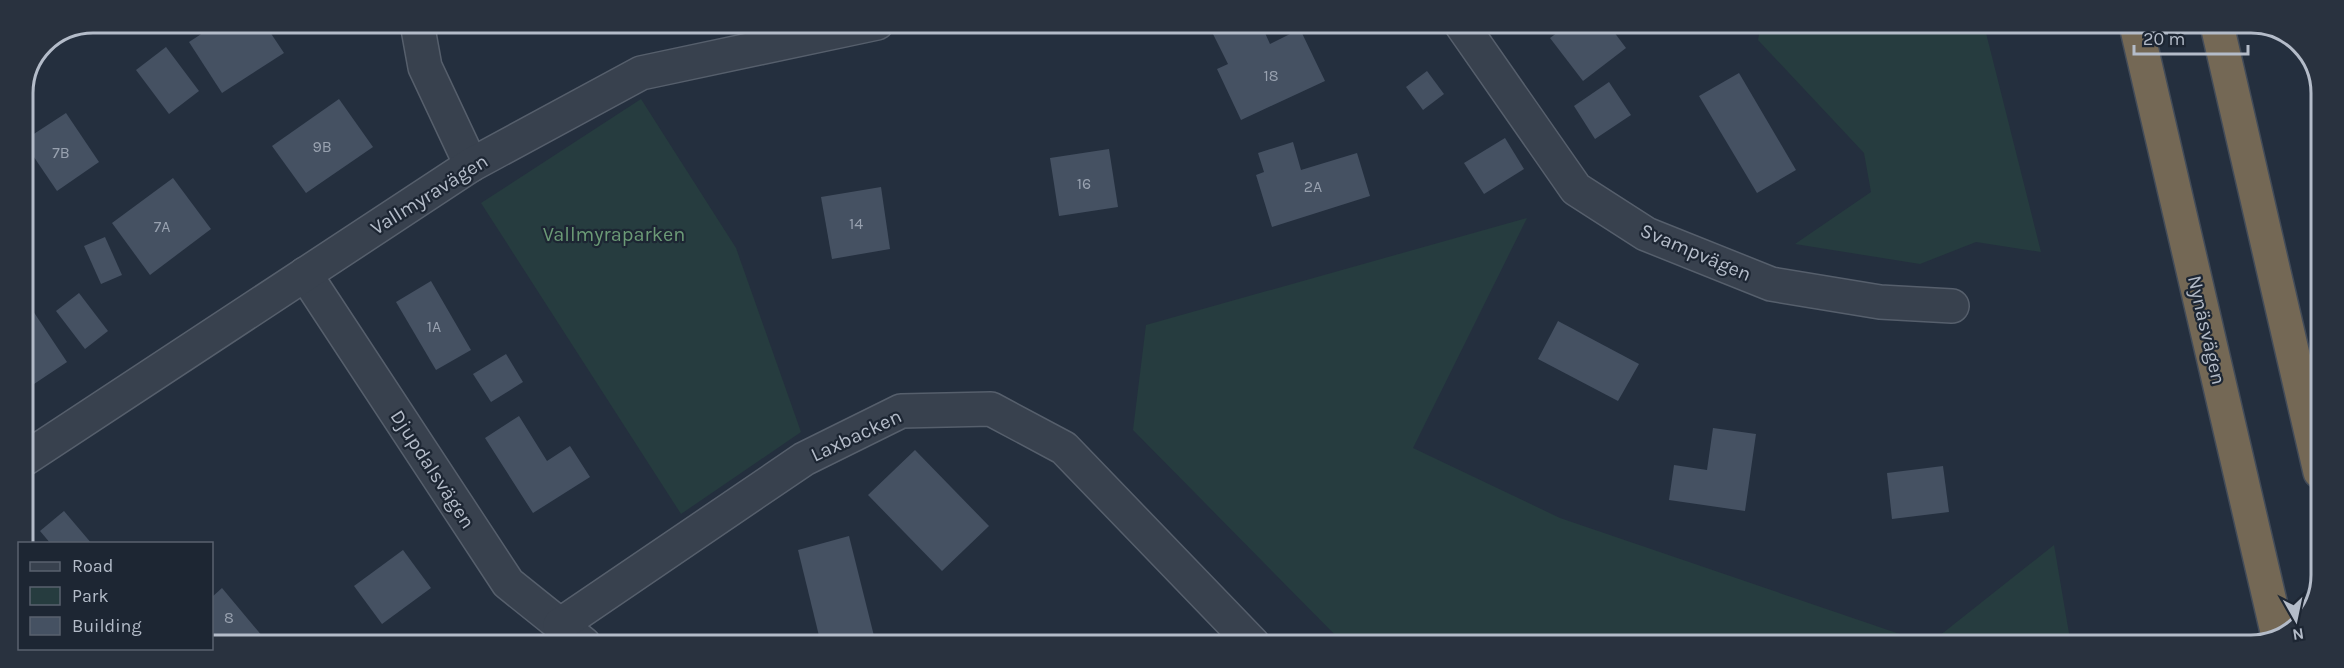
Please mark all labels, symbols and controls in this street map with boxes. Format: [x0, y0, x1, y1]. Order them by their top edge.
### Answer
scale bar [2134, 18, 2248, 56]
text: 20 m [2143, 28, 2185, 50]
house number: 18 [1263, 66, 1279, 85]
house number: 9B [312, 137, 332, 156]
house number: 7B [52, 143, 70, 162]
street label: Vallmyravägen [366, 149, 492, 240]
house number: 16 [1077, 174, 1091, 193]
house number: 2A [1304, 177, 1322, 196]
house number: 14 [849, 214, 863, 233]
house number: 7A [154, 217, 170, 236]
street label: Svampvägen [1637, 219, 1755, 286]
park label: Vallmyraparken [543, 223, 685, 246]
street label: Nynäsvägen [2183, 273, 2230, 387]
house number: 1A [427, 317, 441, 336]
street label: Laxbacken [807, 404, 905, 466]
street label: Djupdalsvägen [386, 406, 480, 533]
legend [18, 542, 213, 650]
text: Road [72, 555, 113, 577]
text: Park [72, 585, 109, 607]
north arrow [2266, 590, 2326, 650]
house number: 8 [224, 608, 234, 627]
text: Building [72, 615, 142, 637]
text: N [2291, 624, 2305, 645]

